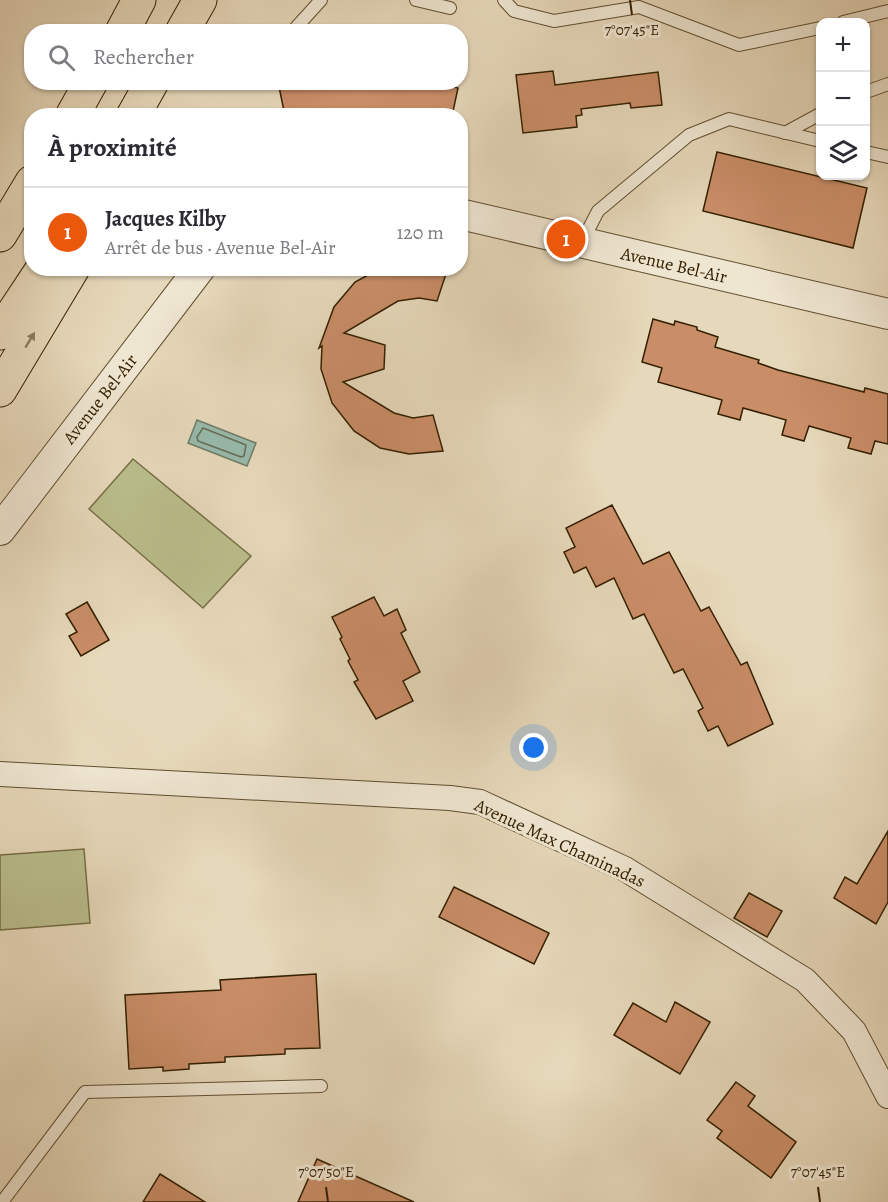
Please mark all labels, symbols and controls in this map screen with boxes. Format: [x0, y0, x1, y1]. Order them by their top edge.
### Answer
map controls [816, 18, 870, 180]
button: + [816, 18, 870, 72]
text: 7°07'45"E [605, 20, 659, 40]
search box [24, 24, 468, 90]
icon: search [45, 41, 78, 74]
text: Rechercher [93, 42, 194, 72]
button: − [816, 72, 870, 126]
button: layers [816, 126, 870, 180]
text: À proximité [48, 130, 177, 165]
text: Jacques Kilby [105, 204, 226, 234]
pin: 1 [546, 216, 586, 262]
text: 1 [64, 219, 71, 246]
text: 120 m [396, 219, 444, 246]
text: Arrêt de bus · Avenue Bel-Air [105, 234, 336, 261]
street label: Avenue Bel-Air [618, 241, 730, 289]
one-way arrow [25, 332, 36, 348]
street label: Avenue Bel-Air [57, 349, 143, 450]
your location [519, 733, 548, 762]
street label: Avenue Max Chaminadas [470, 792, 649, 893]
text: 7°07'50"E [298, 1162, 354, 1182]
text: 7°07'45"E [791, 1162, 845, 1182]

